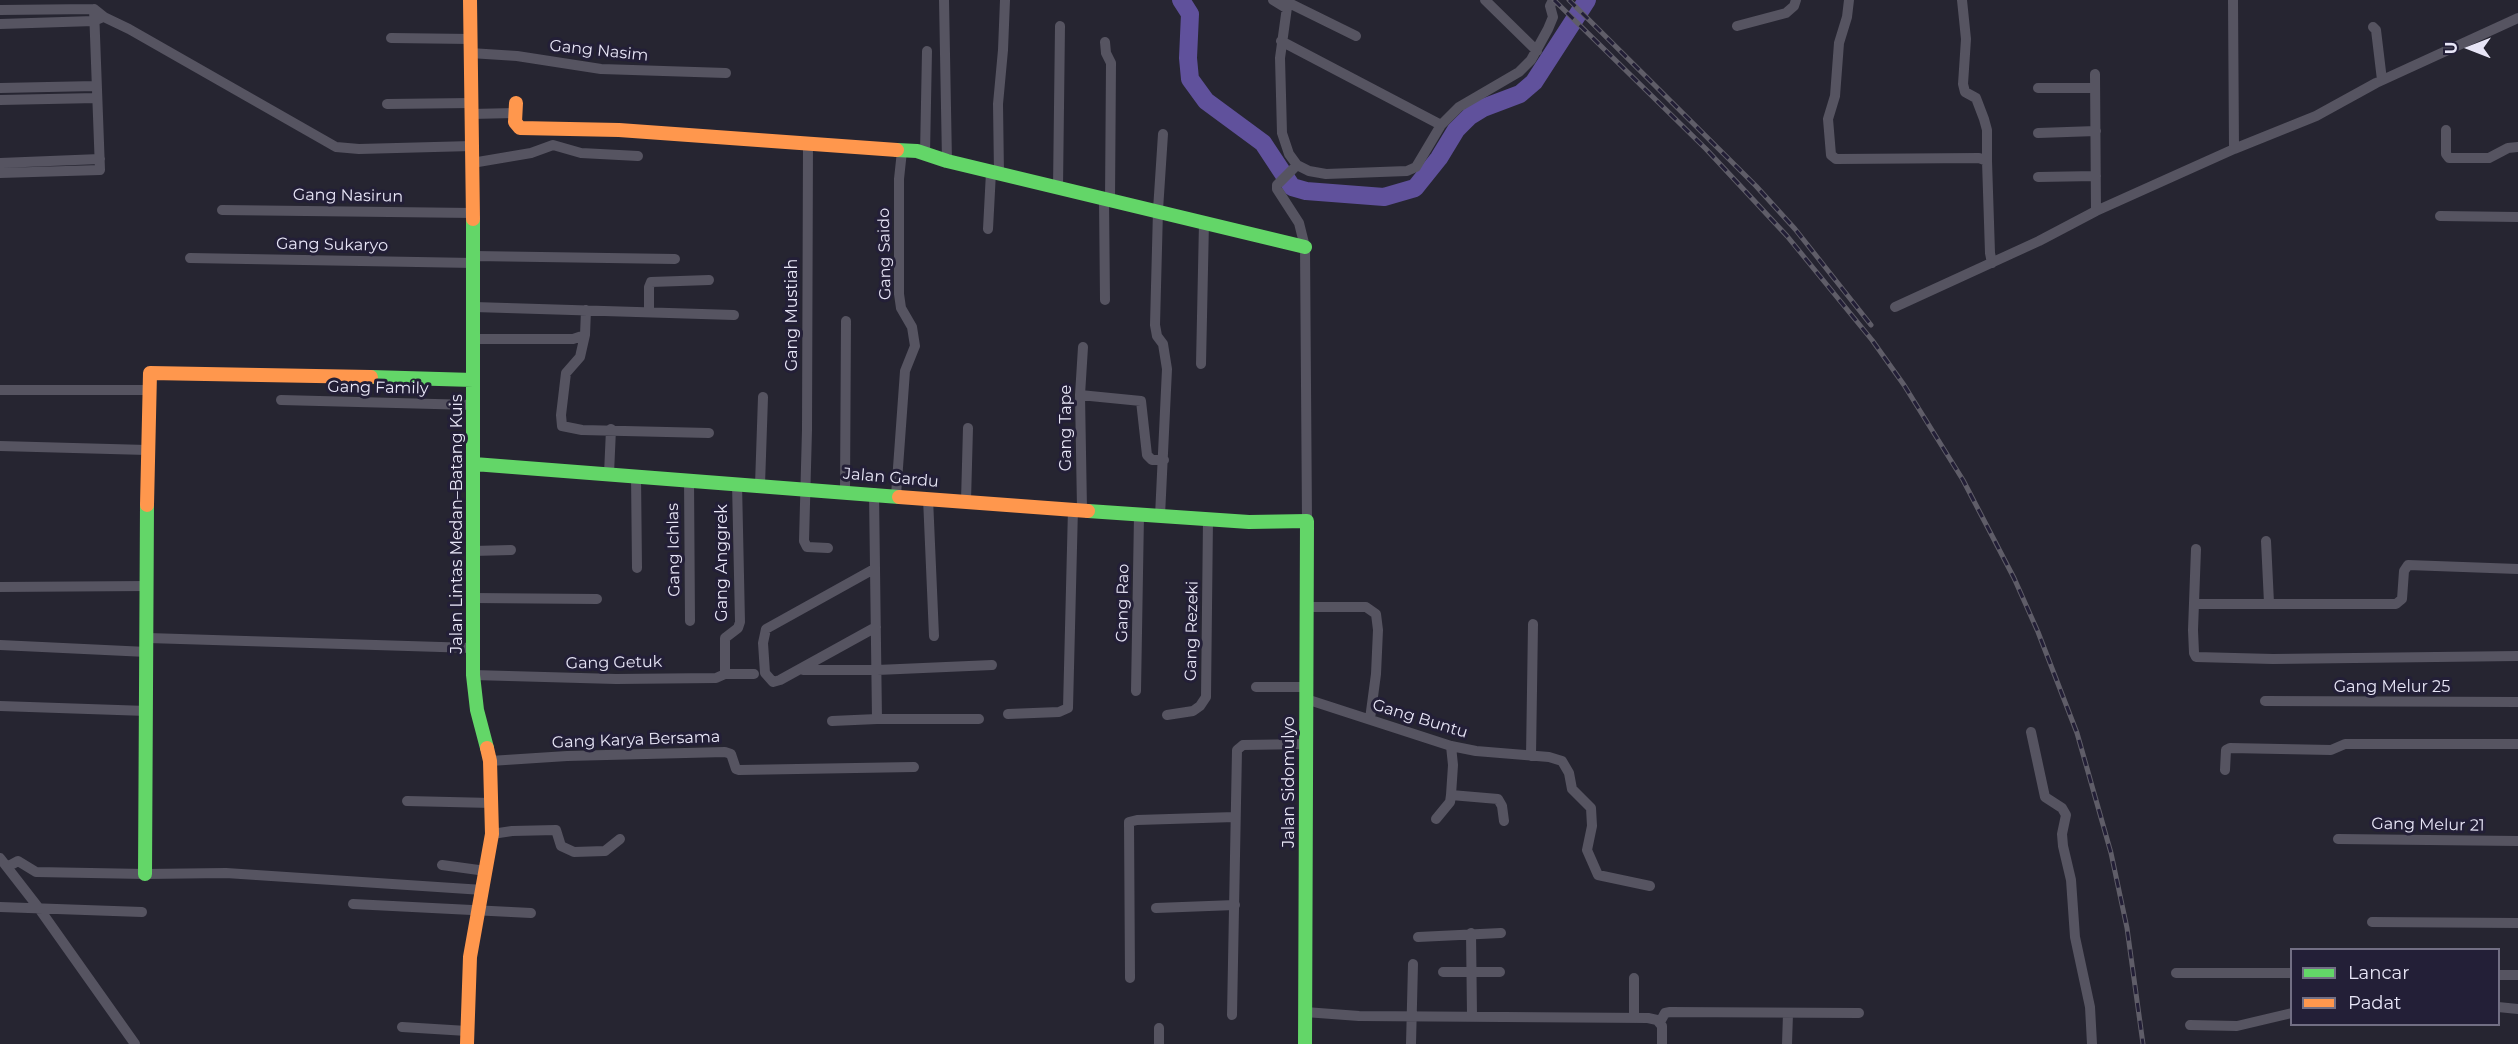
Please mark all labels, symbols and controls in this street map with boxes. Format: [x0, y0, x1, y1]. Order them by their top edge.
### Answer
north arrow [2440, 18, 2500, 78]
street label: Gang Nasim [549, 36, 649, 66]
text: U [2442, 42, 2461, 54]
street label: Gang Nasirun [293, 185, 403, 207]
street label: Gang Saido [875, 208, 895, 300]
street label: Gang Sukaryo [276, 234, 388, 256]
street label: Gang Mustiah [782, 259, 802, 371]
street label: Gang Family [327, 378, 429, 398]
street label: Gang Tape [1056, 385, 1076, 471]
street label: Jalan Lintas Medan–Batang Kuis [447, 394, 467, 654]
street label: Jalan Gardu [842, 464, 940, 492]
street label: Gang Ichlas [664, 503, 684, 597]
street label: Gang Anggrek [712, 504, 732, 622]
street label: Gang Rao [1113, 563, 1133, 643]
street label: Gang Rezeki [1182, 581, 1202, 681]
street label: Gang Getuk [566, 653, 662, 673]
street label: Gang Melur 25 [2334, 677, 2450, 697]
street label: Gang Buntu [1370, 695, 1470, 743]
street label: Jalan Sidomulyo [1279, 716, 1299, 848]
street label: Gang Karya Bersama [551, 727, 721, 753]
street label: Gang Melur 21 [2371, 814, 2485, 836]
legend [2290, 948, 2500, 1026]
text: Lancar [2348, 962, 2409, 984]
text: Padat [2348, 992, 2401, 1014]

